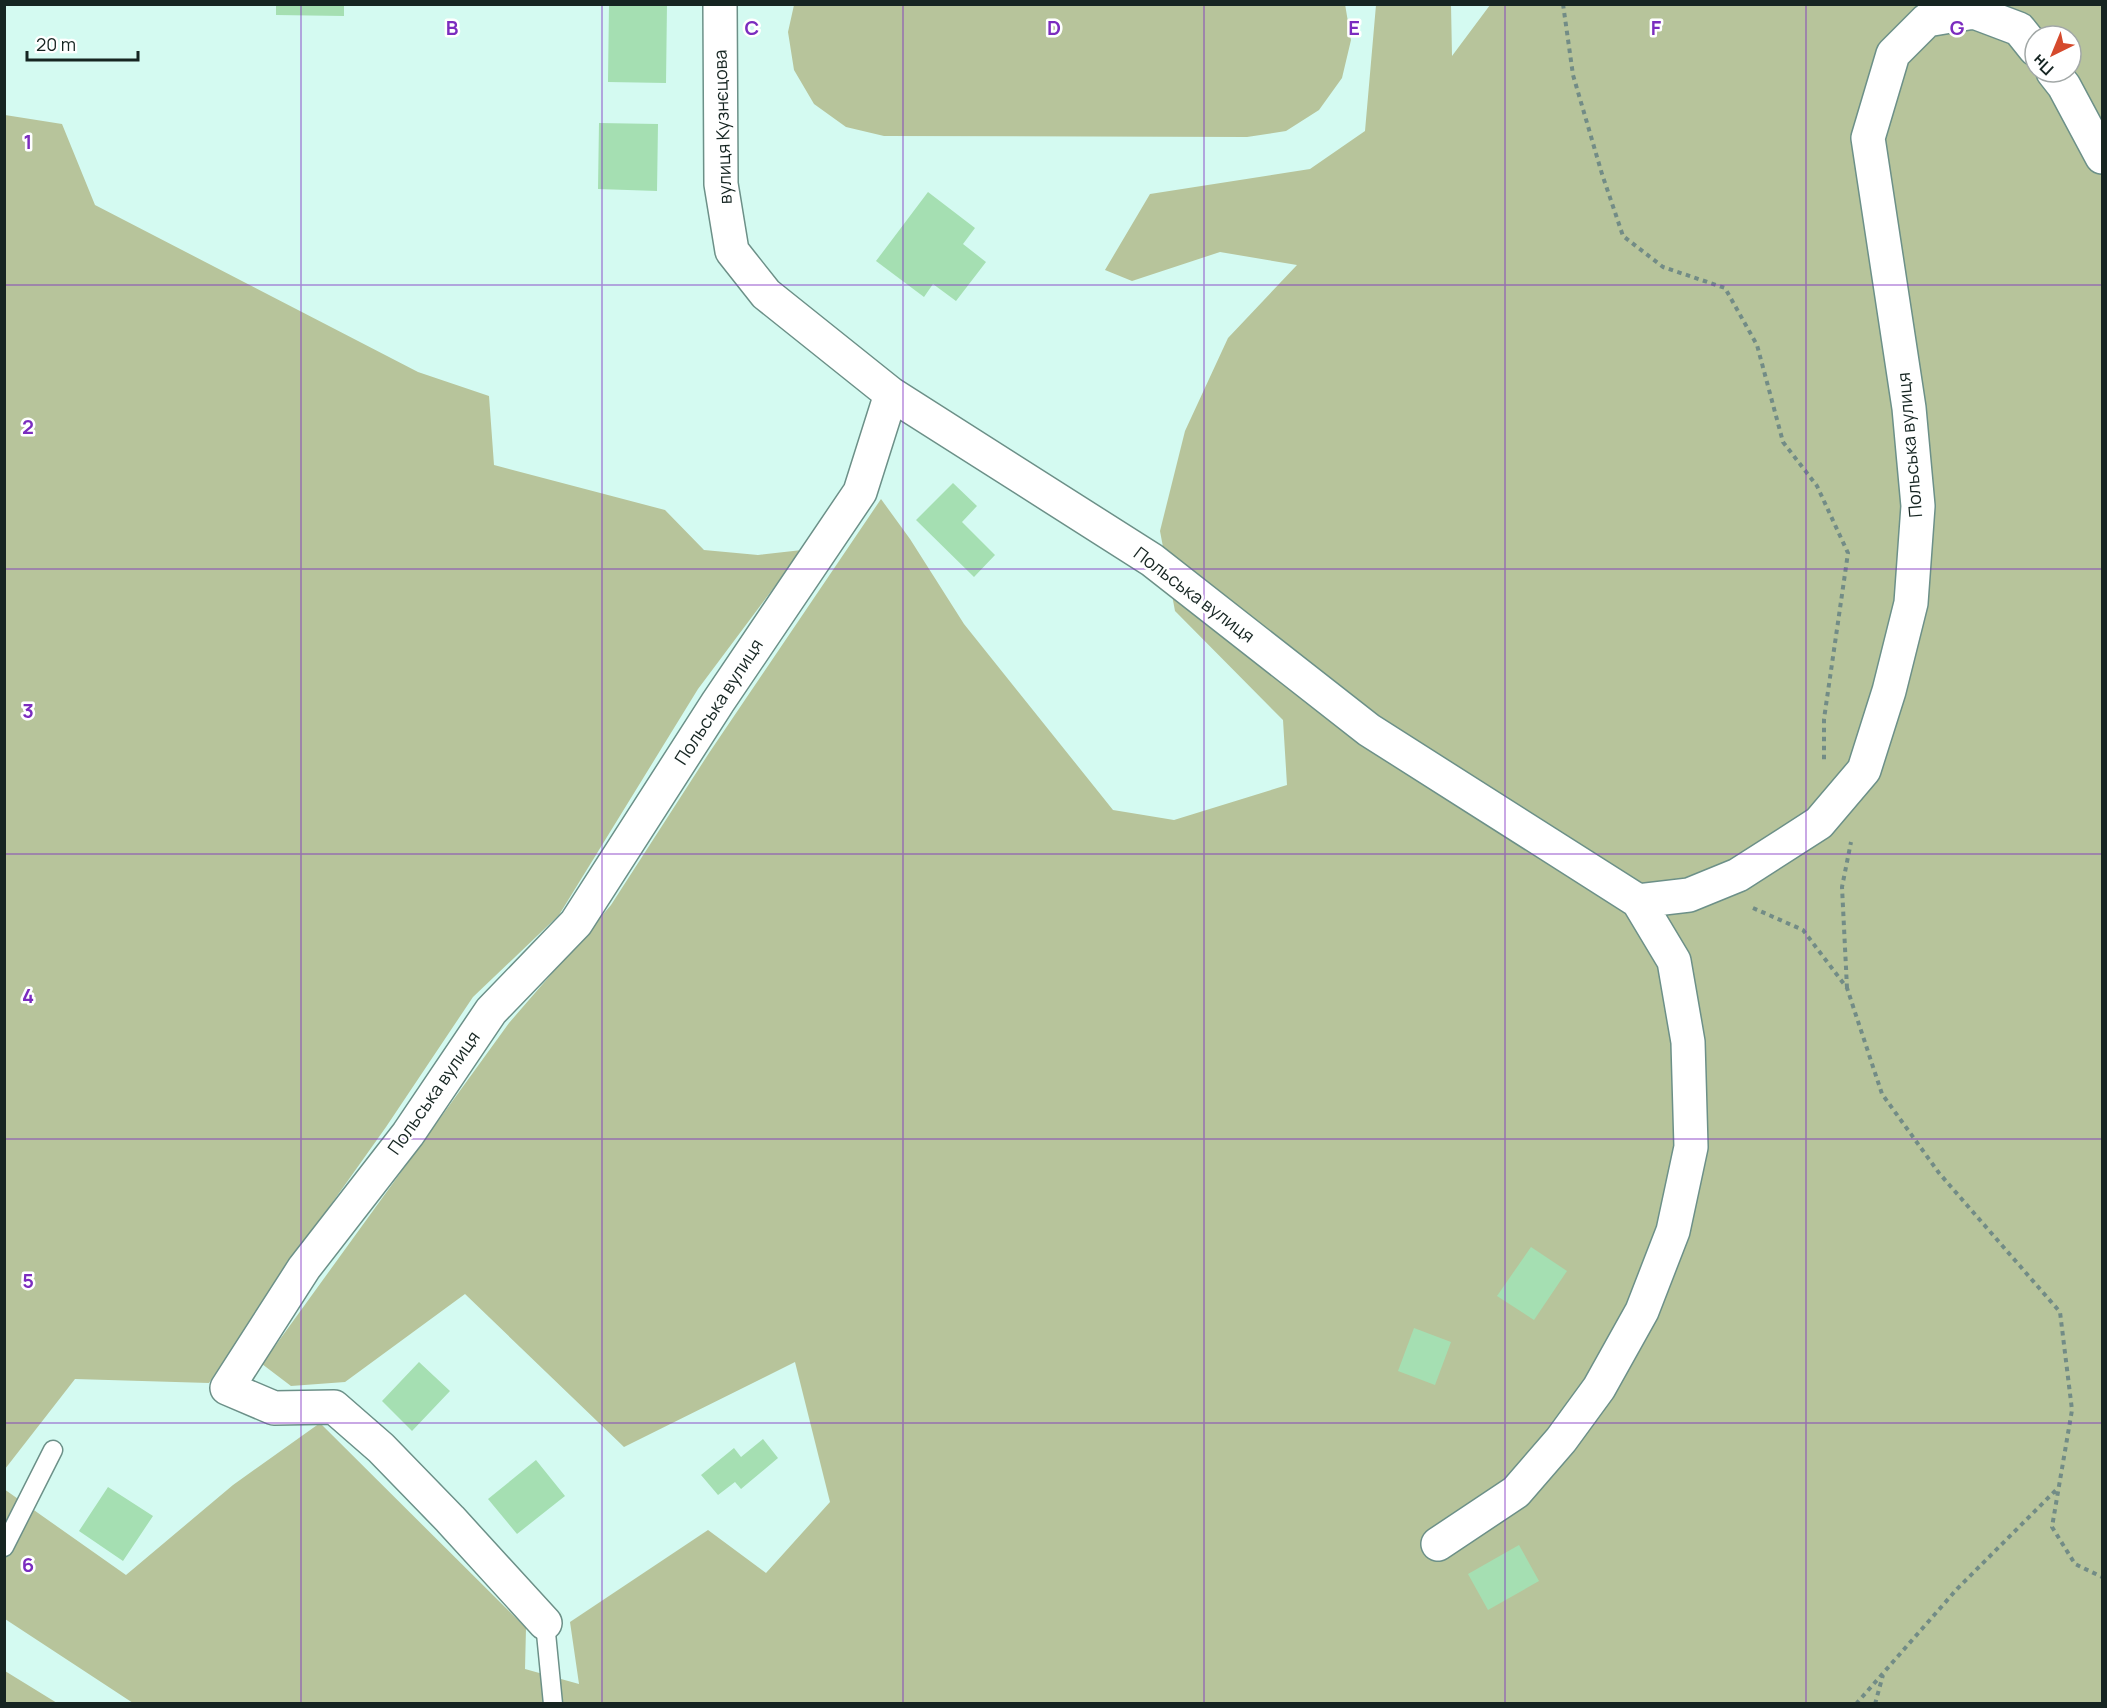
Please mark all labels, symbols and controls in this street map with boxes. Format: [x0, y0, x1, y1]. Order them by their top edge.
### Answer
text: B [446, 14, 459, 41]
text: C [745, 14, 759, 41]
text: D [1047, 14, 1061, 41]
text: E [1348, 14, 1360, 41]
text: F [1651, 14, 1662, 41]
text: G [1950, 14, 1965, 41]
scale bar [27, 24, 138, 62]
north arrow [2023, 24, 2083, 84]
text: 20 m [36, 32, 76, 56]
street label: вулиця Кузнєцова [707, 49, 737, 205]
text: Пн [2027, 50, 2058, 80]
text: 1 [24, 128, 32, 155]
street label: Польська вулиця [1891, 372, 1927, 519]
text: 2 [22, 413, 34, 440]
street label: Польська вулиця [1129, 541, 1260, 648]
street label: Польська вулиця [668, 634, 768, 769]
text: 3 [22, 697, 34, 724]
text: 4 [22, 982, 34, 1009]
street label: Польська вулиця [382, 1026, 485, 1159]
text: 5 [22, 1267, 34, 1294]
text: 6 [22, 1551, 34, 1578]

